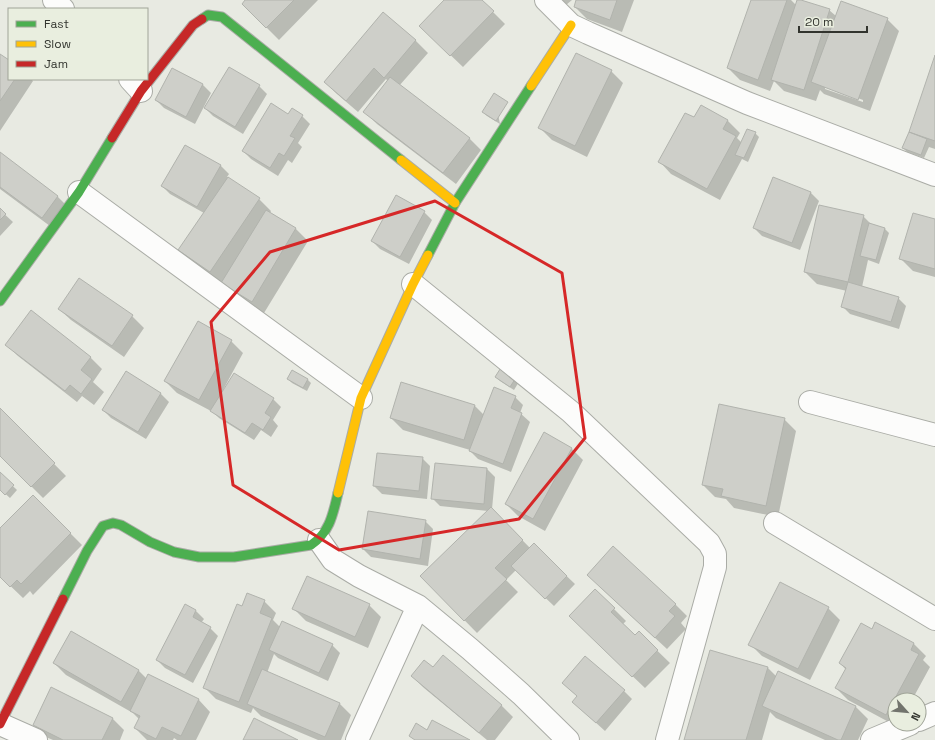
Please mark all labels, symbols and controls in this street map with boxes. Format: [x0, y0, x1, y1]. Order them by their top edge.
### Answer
legend [8, 8, 148, 80]
scale bar [799, 8, 867, 34]
text: 20 m [805, 14, 833, 30]
text: Fast [44, 16, 69, 32]
text: Slow [44, 36, 71, 52]
text: Jam [44, 56, 68, 72]
north arrow [887, 692, 927, 732]
text: N [908, 710, 924, 723]

